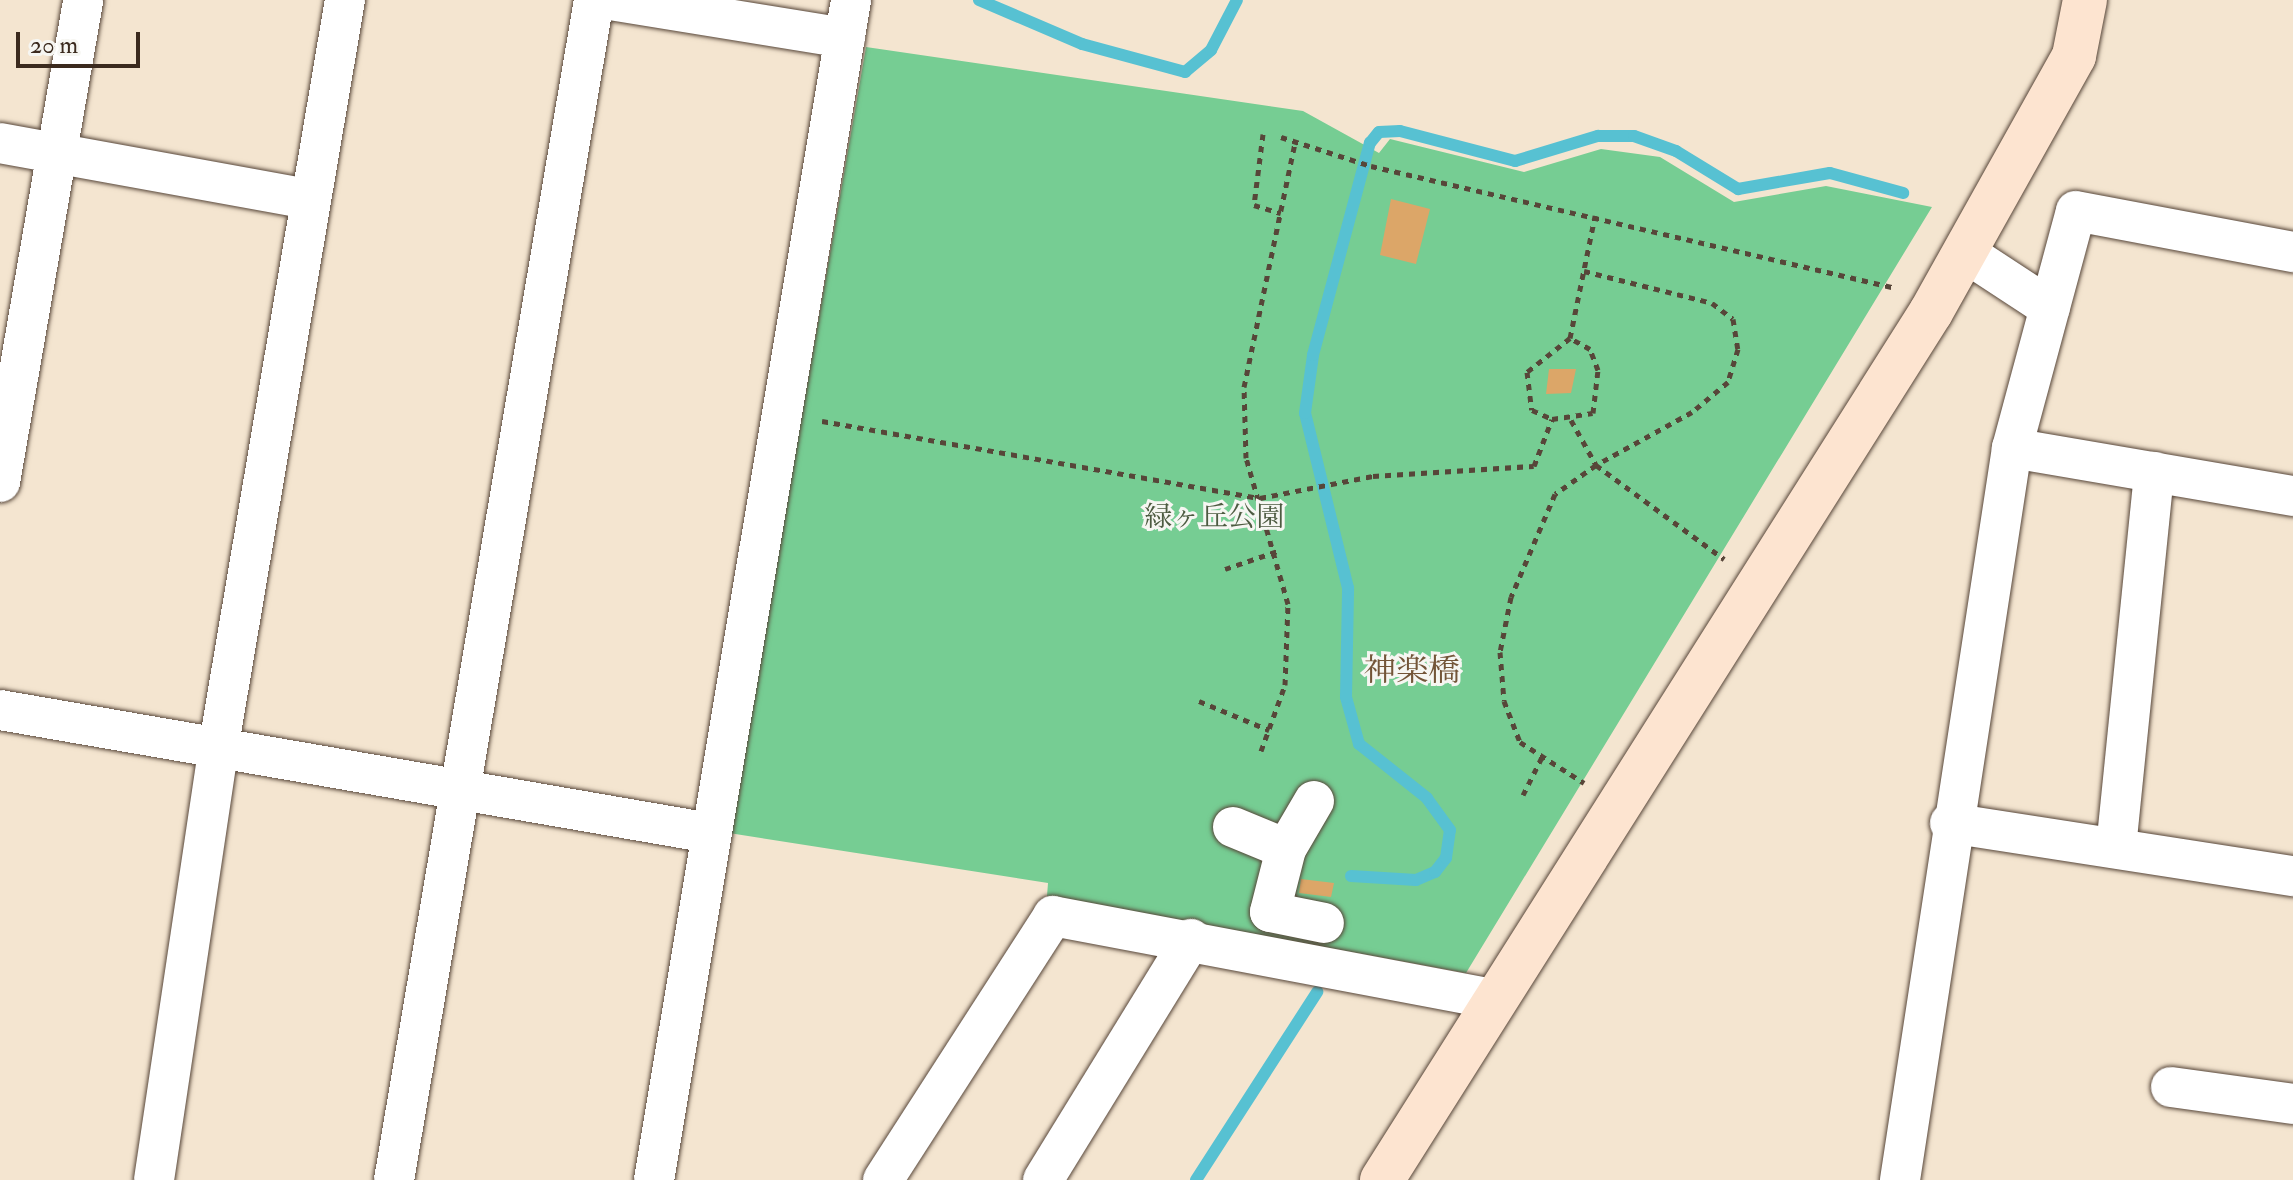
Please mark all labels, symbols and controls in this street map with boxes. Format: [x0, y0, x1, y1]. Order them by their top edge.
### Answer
scale bar [20, 16, 144, 66]
text: 20 m [30, 30, 78, 61]
park label: 緑ヶ丘公園 [1144, 501, 1284, 535]
district label: 神楽橋 [1364, 652, 1460, 690]

